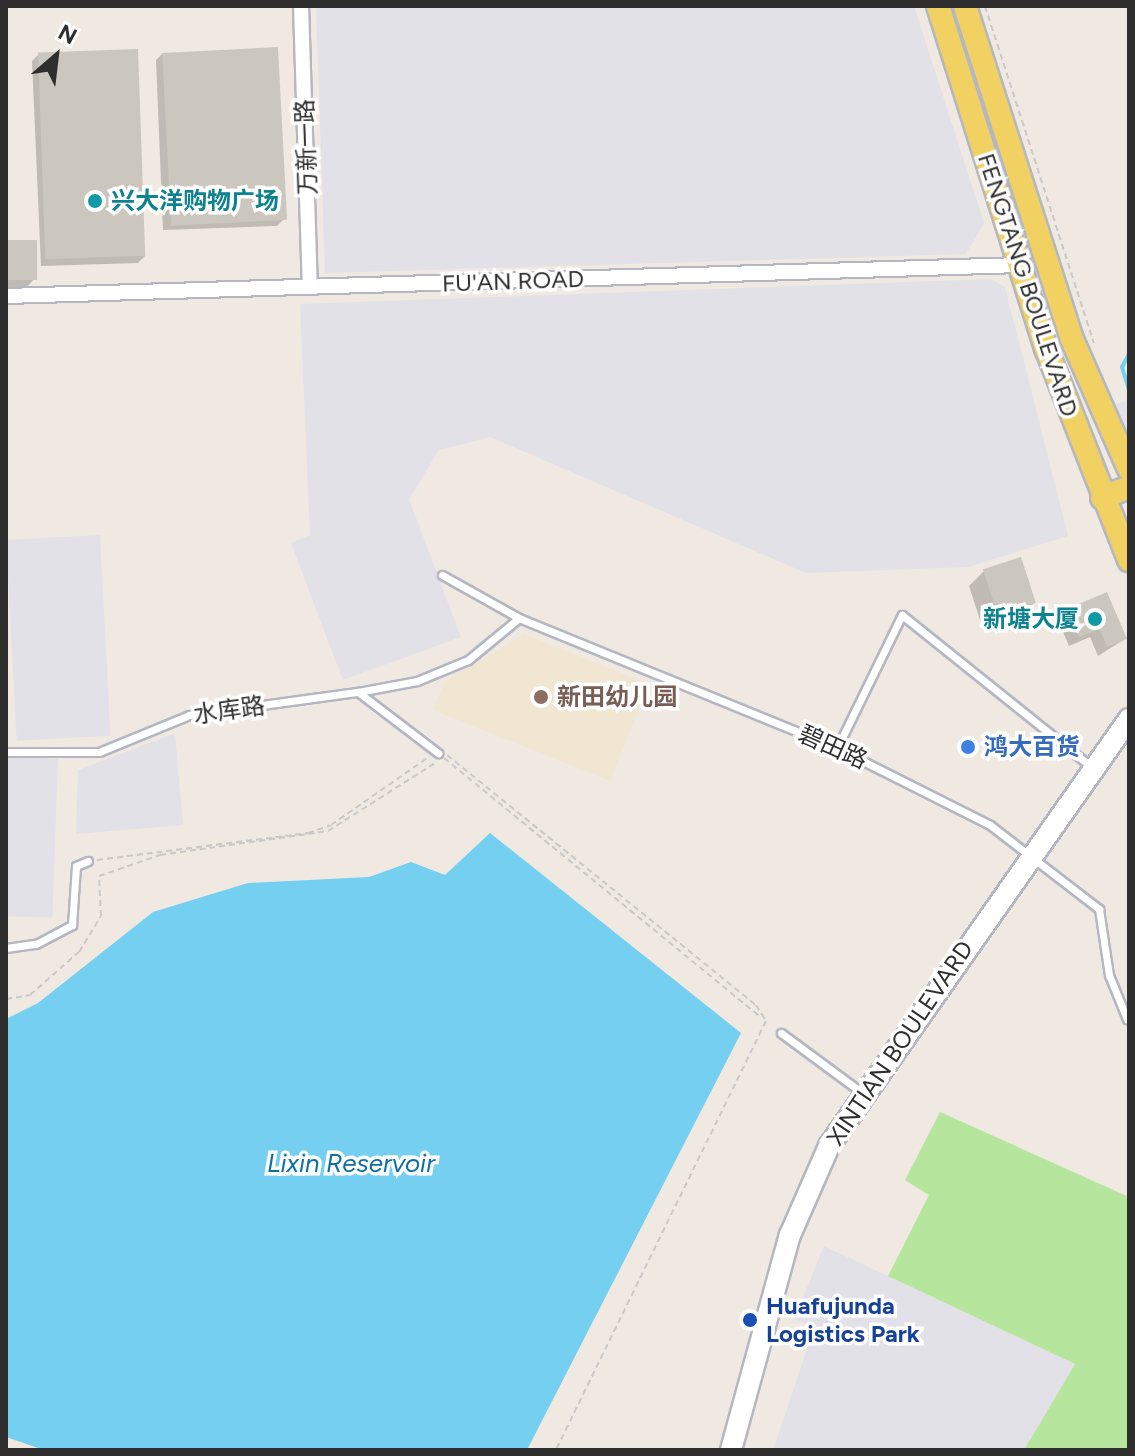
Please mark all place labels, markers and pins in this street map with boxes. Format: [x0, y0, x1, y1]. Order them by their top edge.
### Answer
place label: 兴大洋购物广场 [111, 187, 279, 215]
marker: 兴大洋购物广场 [86, 192, 104, 210]
place label: 新塘大厦 [983, 605, 1079, 633]
marker: 新塘大厦 [1086, 610, 1104, 628]
place label: 新田幼儿园 [557, 683, 677, 711]
marker: 新田幼儿园 [532, 688, 550, 706]
place label: 鸿大百货 [984, 733, 1080, 761]
marker: 鸿大百货 [959, 738, 977, 756]
place label: Huafujunda Logistics Park [766, 1292, 920, 1348]
marker: Huafujunda Logistics Park [741, 1311, 759, 1329]

